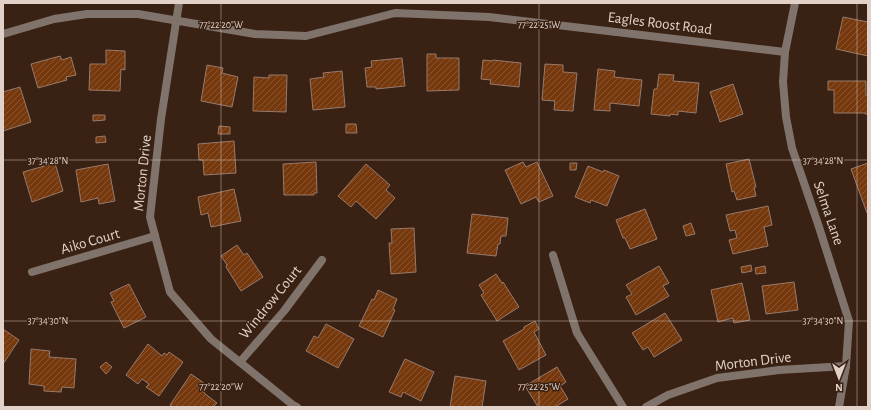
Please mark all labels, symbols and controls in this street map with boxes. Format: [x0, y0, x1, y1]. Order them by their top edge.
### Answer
street label: Eagles Roost Road [607, 10, 713, 37]
text: 77°22'20"W [199, 20, 243, 30]
text: 77°22'25"W [518, 20, 560, 30]
street label: Morton Drive [131, 134, 154, 212]
text: 37°34'28"N [28, 156, 68, 166]
text: 37°34'28"N [803, 156, 843, 166]
street label: Selma Lane [811, 179, 846, 247]
street label: Aiko Court [59, 226, 122, 257]
street label: Windrow Court [237, 263, 304, 342]
text: 37°34'30"N [28, 316, 68, 326]
text: 37°34'30"N [803, 316, 843, 326]
street label: Morton Drive [714, 349, 792, 374]
north arrow [819, 358, 859, 398]
text: 77°22'20"W [199, 382, 243, 392]
text: 77°22'25"W [518, 382, 560, 392]
text: N [835, 382, 843, 393]

